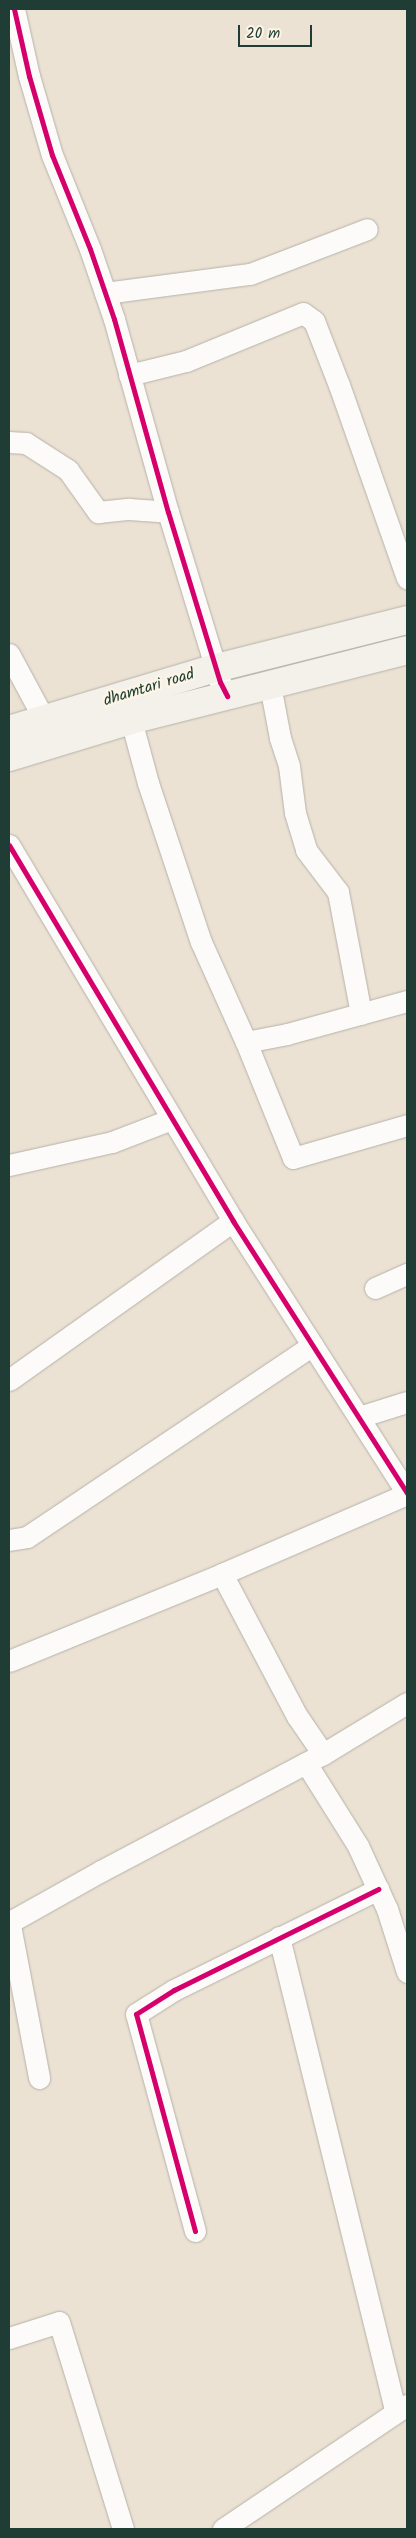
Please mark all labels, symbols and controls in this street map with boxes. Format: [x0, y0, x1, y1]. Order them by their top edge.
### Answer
scale bar [241, 15, 315, 47]
text: 20 m [246, 22, 280, 46]
street label: dhamtari road [101, 665, 197, 711]

